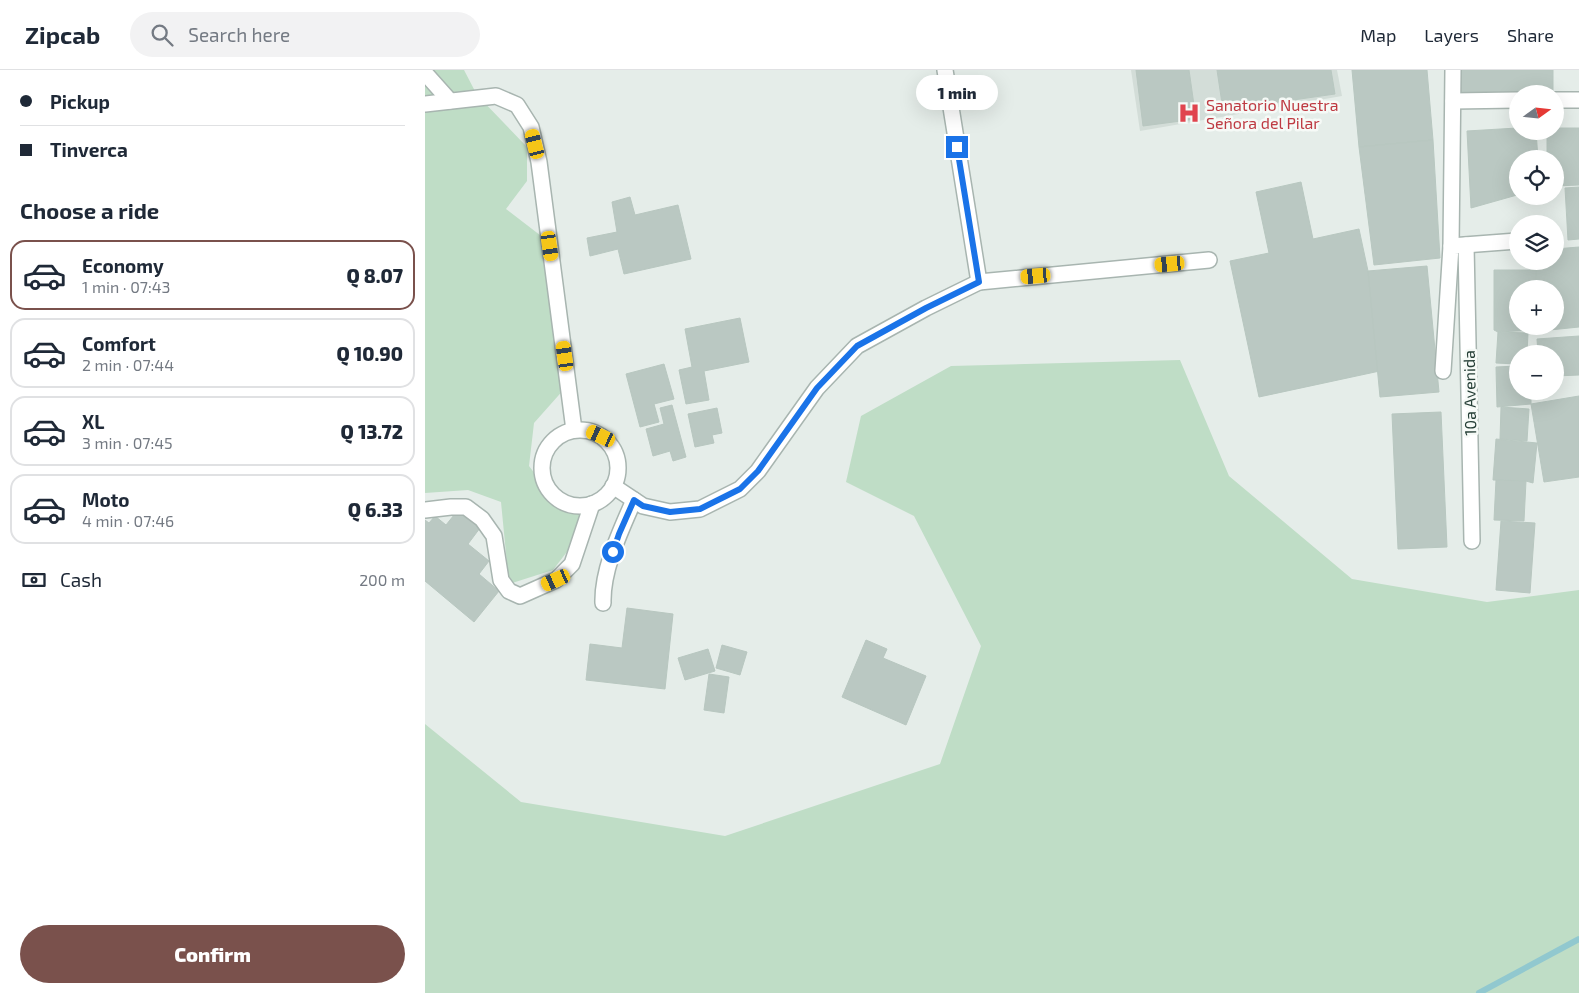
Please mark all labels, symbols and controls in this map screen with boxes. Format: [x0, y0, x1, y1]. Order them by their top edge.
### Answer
search box [130, 12, 480, 57]
text: Zipcab [25, 20, 100, 49]
icon: search [148, 21, 176, 49]
text: Search here [188, 23, 290, 46]
text: Map [1360, 24, 1396, 46]
text: Layers [1424, 24, 1479, 46]
text: Share [1507, 24, 1554, 46]
callout: 1 min [916, 75, 998, 110]
text: 1 min [937, 83, 977, 102]
north arrow [1509, 85, 1564, 140]
map controls [1509, 85, 1564, 400]
text: Pickup [50, 90, 110, 113]
place label: Sanatorio Nuestra Señora del Pilar [1206, 95, 1338, 132]
hospital icon: Sanatorio Nuestra Señora del Pilar [1176, 100, 1202, 126]
car [524, 128, 545, 160]
route end [946, 136, 968, 158]
text: Tinverca [50, 138, 128, 161]
button: locate [1509, 150, 1564, 205]
text: Choose a ride [20, 197, 159, 223]
button: layers [1509, 215, 1564, 270]
car [540, 230, 559, 262]
icon: car [22, 253, 67, 298]
text: Economy [82, 254, 164, 277]
car [1154, 255, 1185, 273]
text: Q 8.07 [346, 264, 403, 287]
car [1020, 267, 1051, 285]
text: 1 min · 07:43 [82, 277, 170, 296]
button: + [1509, 280, 1564, 335]
icon: car [22, 331, 67, 376]
text: Comfort [82, 332, 156, 355]
car [555, 340, 574, 372]
text: Q 10.90 [336, 342, 403, 365]
button: − [1509, 345, 1564, 400]
street label: 10a Avenida [1459, 350, 1479, 436]
text: 2 min · 07:44 [82, 355, 174, 374]
icon: car [22, 409, 67, 454]
text: XL [82, 410, 104, 433]
text: Q 13.72 [341, 420, 403, 443]
car [584, 423, 617, 449]
text: 3 min · 07:45 [82, 433, 173, 452]
icon: car [22, 487, 67, 532]
text: Moto [82, 488, 130, 511]
text: Q 6.33 [348, 498, 403, 521]
text: 4 min · 07:46 [82, 511, 174, 530]
route start [602, 541, 624, 563]
icon: cash [20, 566, 48, 594]
car [539, 567, 572, 593]
text: Cash [60, 568, 102, 591]
text: 200 m [359, 570, 405, 589]
button: Confirm [20, 925, 405, 983]

